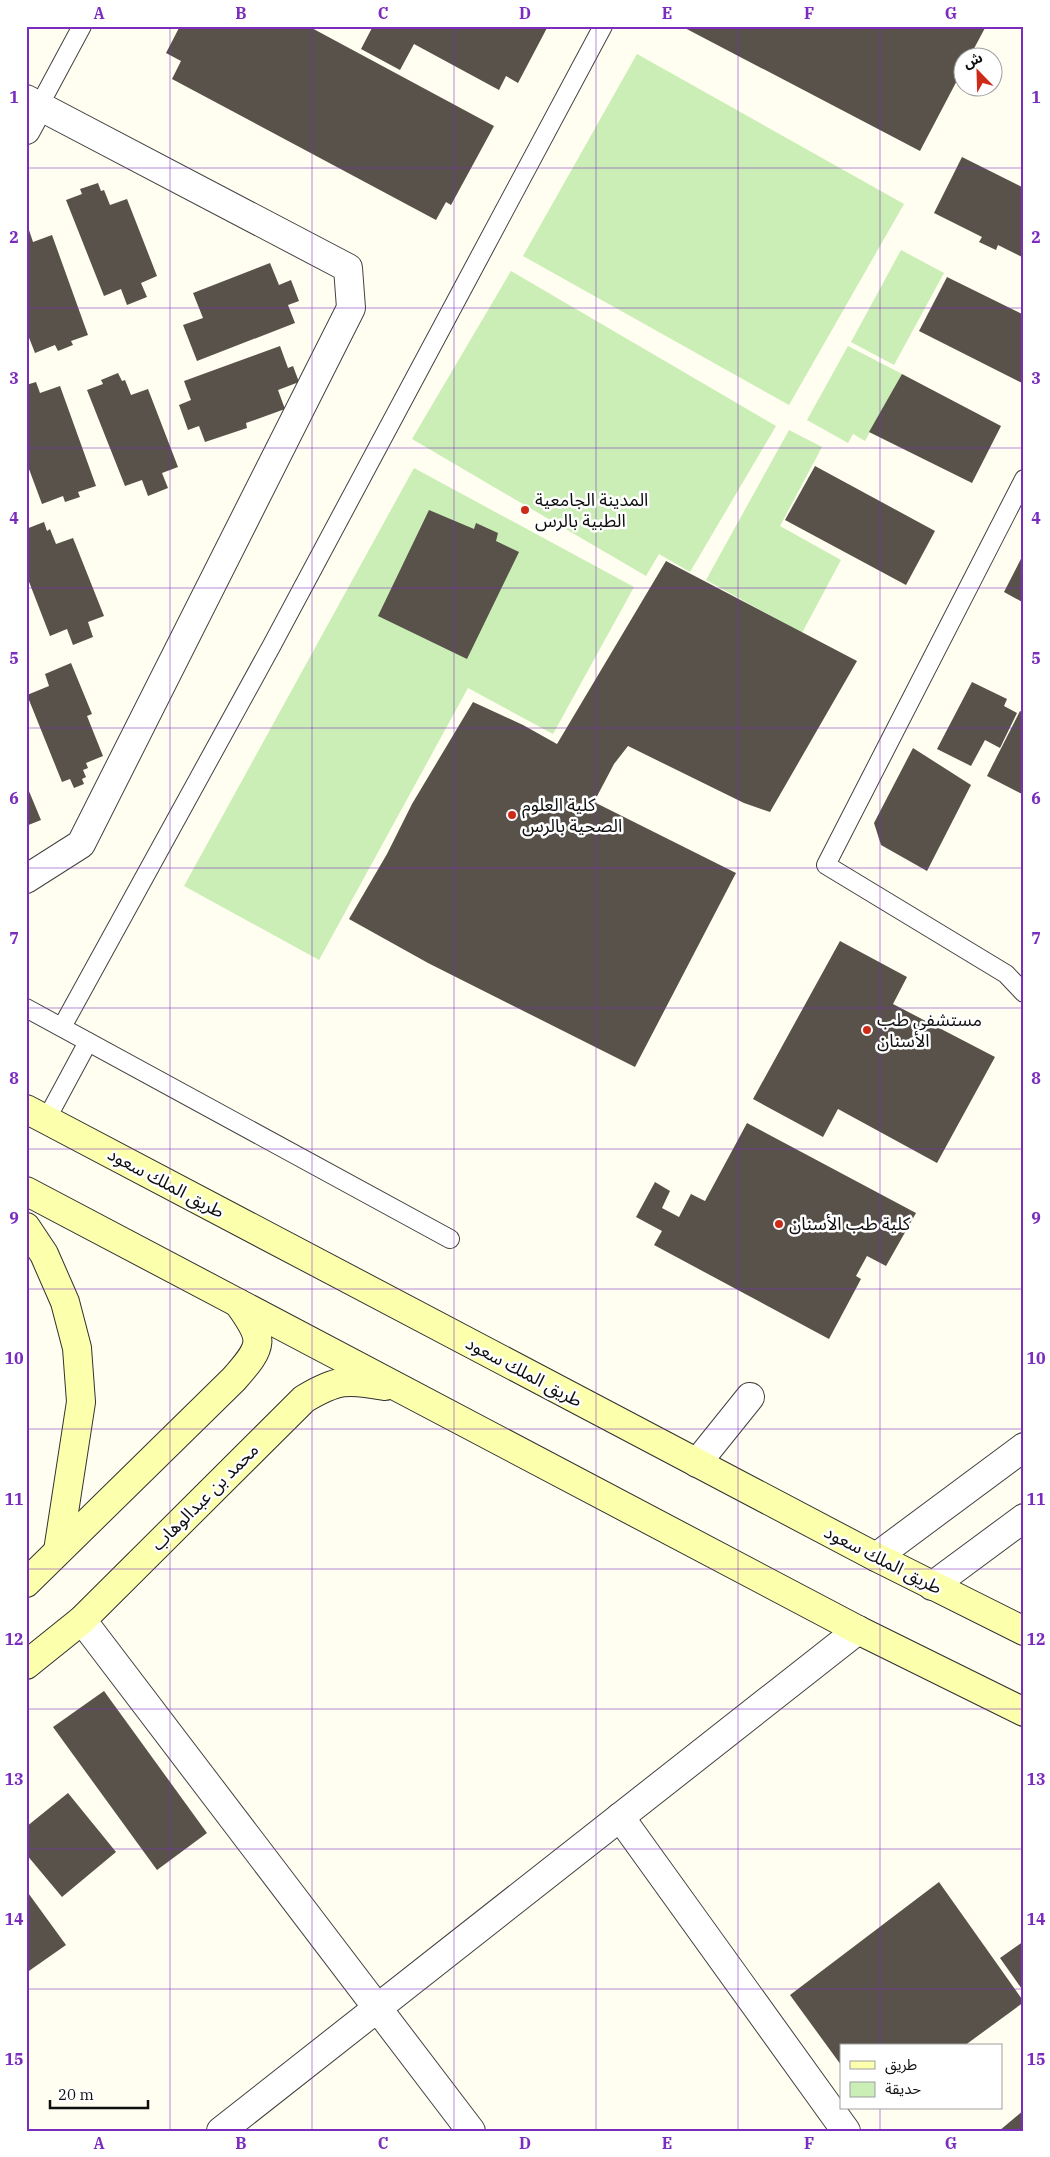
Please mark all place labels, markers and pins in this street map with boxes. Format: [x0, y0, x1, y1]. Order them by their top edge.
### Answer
place label: المدينة الجامعية الطبية بالرس [535, 488, 648, 532]
marker: المدينة الجامعية الطبية بالرس [519, 504, 531, 516]
place label: كلية العلوم الصحية بالرس [522, 793, 622, 837]
marker: كلية العلوم الصحية بالرس [506, 809, 518, 821]
place label: مستشفى طب الأسنان [877, 1008, 982, 1052]
marker: مستشفى طب الأسنان [861, 1024, 873, 1036]
place label: كلية طب الأسنان [789, 1212, 911, 1235]
marker: كلية طب الأسنان [773, 1218, 785, 1230]

